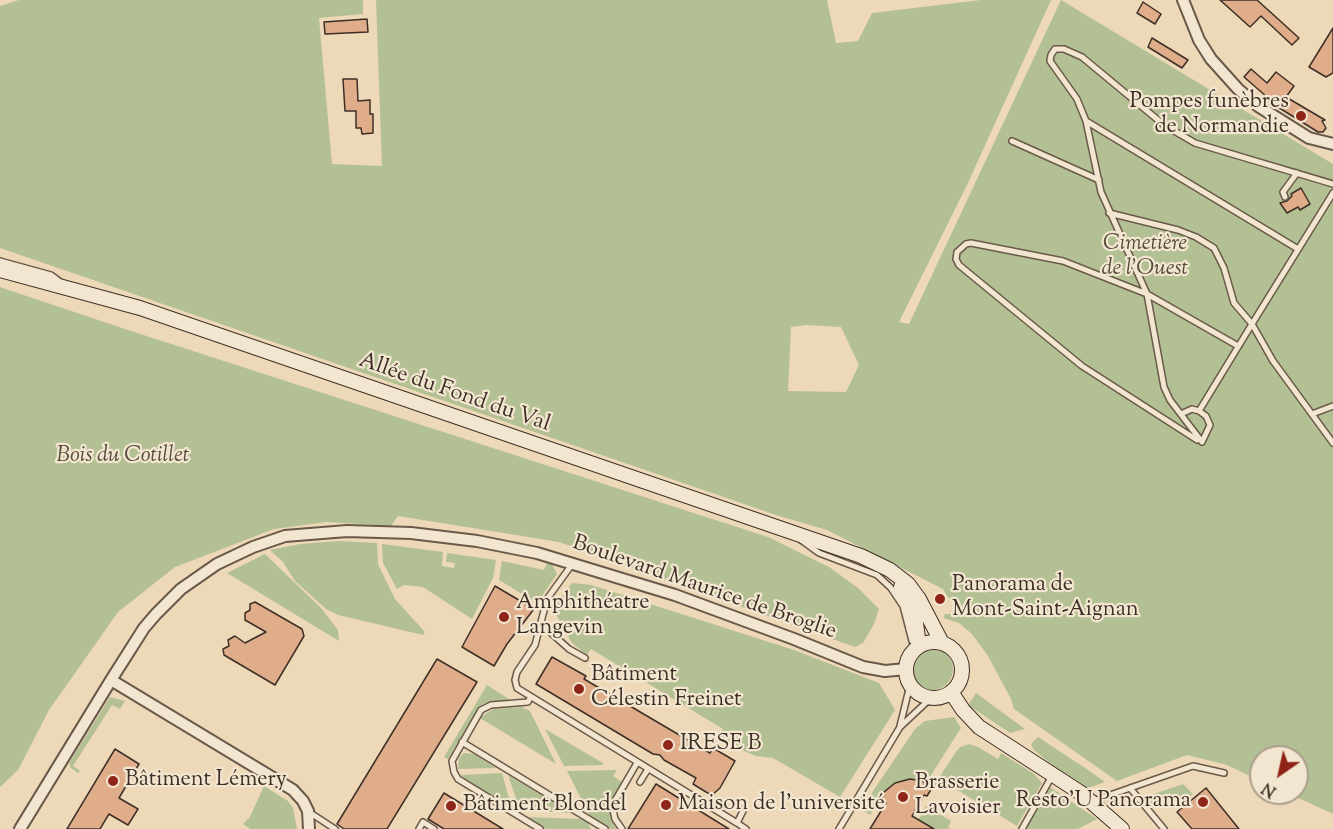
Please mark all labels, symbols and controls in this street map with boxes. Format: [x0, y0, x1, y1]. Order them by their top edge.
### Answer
place label: Pompes funèbres de Normandie [1129, 90, 1289, 142]
marker: Pompes funèbres de Normandie [1294, 109, 1308, 123]
park label: Cimetière de l'Ouest [1102, 232, 1188, 284]
street label: Allée du Fond du Val [355, 349, 553, 439]
park label: Bois du Cotillet [57, 444, 189, 470]
street label: Boulevard Maurice de Broglie [568, 531, 840, 647]
place label: Panorama de Mont-Saint-Aignan [952, 573, 1139, 624]
place label: Amphithéatre Langevin [516, 591, 649, 642]
marker: Panorama de Mont-Saint-Aignan [933, 592, 947, 606]
marker: Amphithéatre Langevin [497, 610, 511, 624]
place label: Bâtiment Célestin Freinet [591, 663, 742, 714]
marker: Bâtiment Célestin Freinet [572, 682, 586, 696]
place label: IRESE B [680, 732, 761, 758]
marker: IRESE B [661, 738, 675, 752]
north arrow [1249, 745, 1309, 805]
place label: Bâtiment Lémery [125, 768, 287, 794]
place label: Brasserie Lavoisier [915, 771, 1001, 822]
marker: Bâtiment Lémery [106, 774, 120, 788]
text: N [1258, 776, 1282, 802]
place label: Resto'U Panorama [1016, 789, 1191, 815]
marker: Brasserie Lavoisier [896, 790, 910, 804]
place label: Maison de l'université [678, 792, 885, 818]
place label: Bâtiment Blondel [463, 793, 627, 819]
marker: Resto'U Panorama [1196, 795, 1210, 809]
marker: Maison de l'université [659, 798, 673, 812]
marker: Bâtiment Blondel [444, 799, 458, 813]

